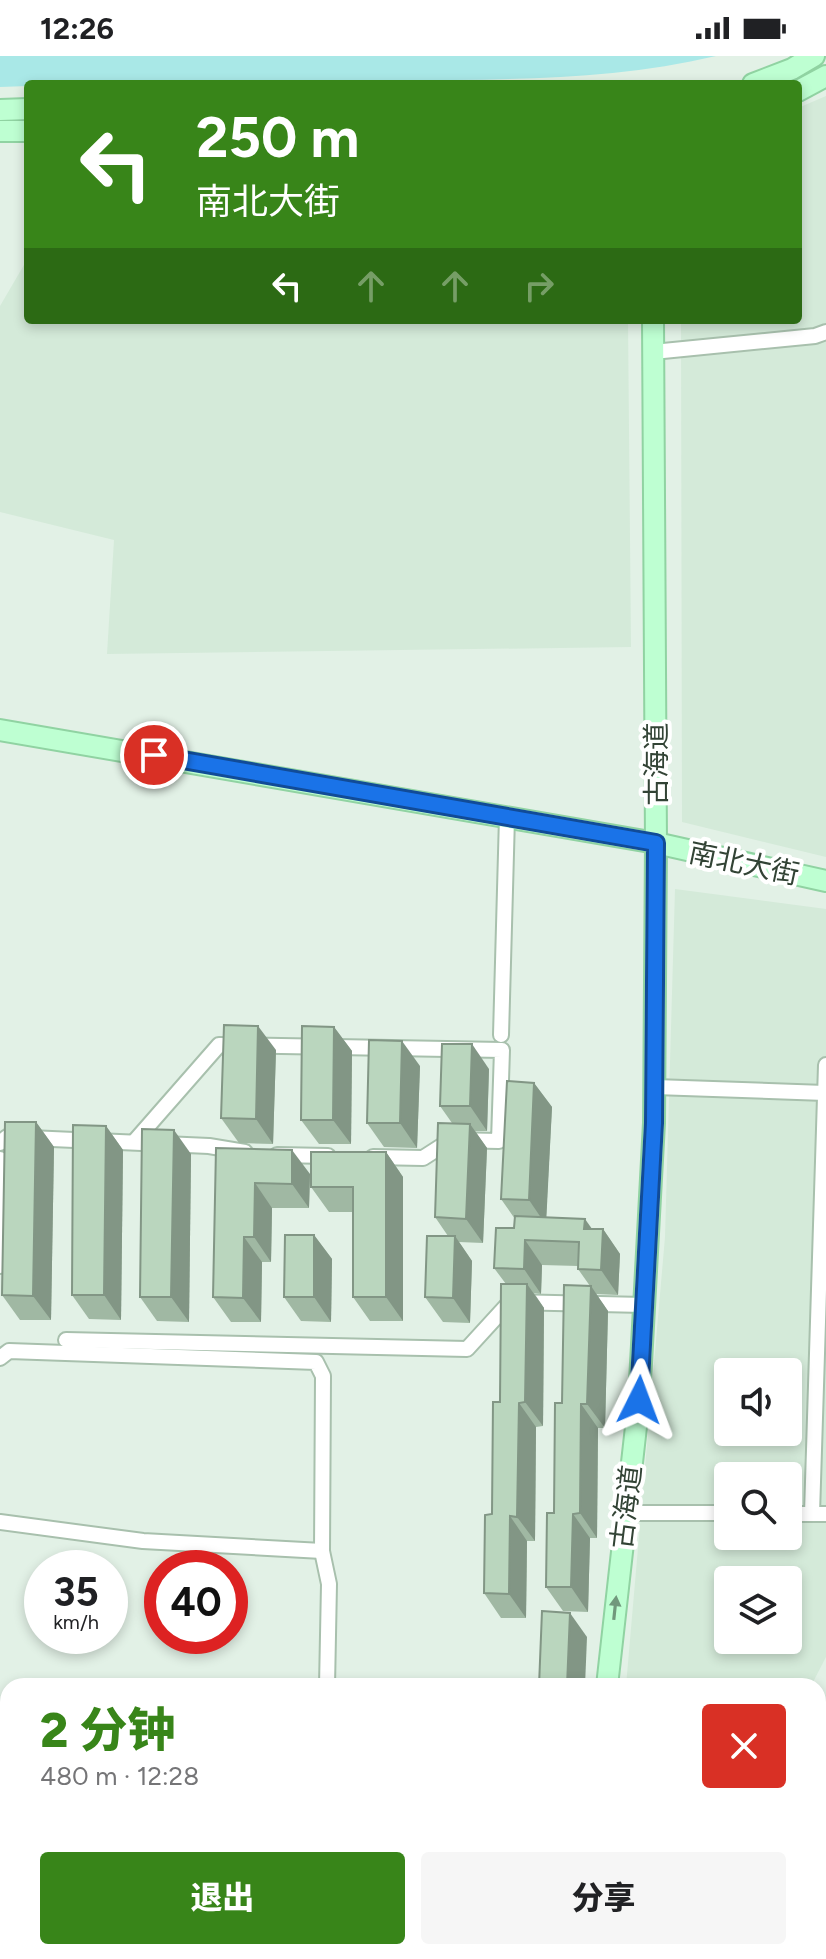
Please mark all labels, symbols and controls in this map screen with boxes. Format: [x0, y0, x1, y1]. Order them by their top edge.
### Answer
text: 12:26 [40, 10, 114, 47]
text: 250 m [196, 104, 359, 171]
icon: left [64, 112, 168, 216]
text: 南北大街 [196, 180, 340, 223]
icon: left [265, 264, 309, 308]
icon: ahead [349, 264, 393, 308]
icon: ahead [433, 264, 477, 308]
icon: right [517, 264, 561, 308]
pin [120, 721, 188, 789]
street label: 古海道 [639, 722, 673, 806]
icon: arrive [132, 733, 176, 777]
street label: 南北大街 [686, 835, 802, 891]
position arrow [597, 1358, 681, 1442]
map controls [714, 1358, 802, 1654]
button: sound [714, 1358, 802, 1446]
button: search [714, 1462, 802, 1550]
street label: 古海道 [604, 1463, 648, 1551]
speed limit sign: 40 [144, 1550, 248, 1654]
button: layers [714, 1566, 802, 1654]
text: 35 [53, 1568, 99, 1616]
one-way arrow [608, 1596, 621, 1621]
text: km/h [53, 1610, 99, 1634]
text: 2 分钟 [40, 1701, 175, 1759]
button: close [702, 1704, 786, 1788]
text: 480 m · 12:28 [40, 1760, 199, 1792]
button: 退出 [40, 1852, 405, 1944]
button: 分享 [421, 1852, 786, 1944]

